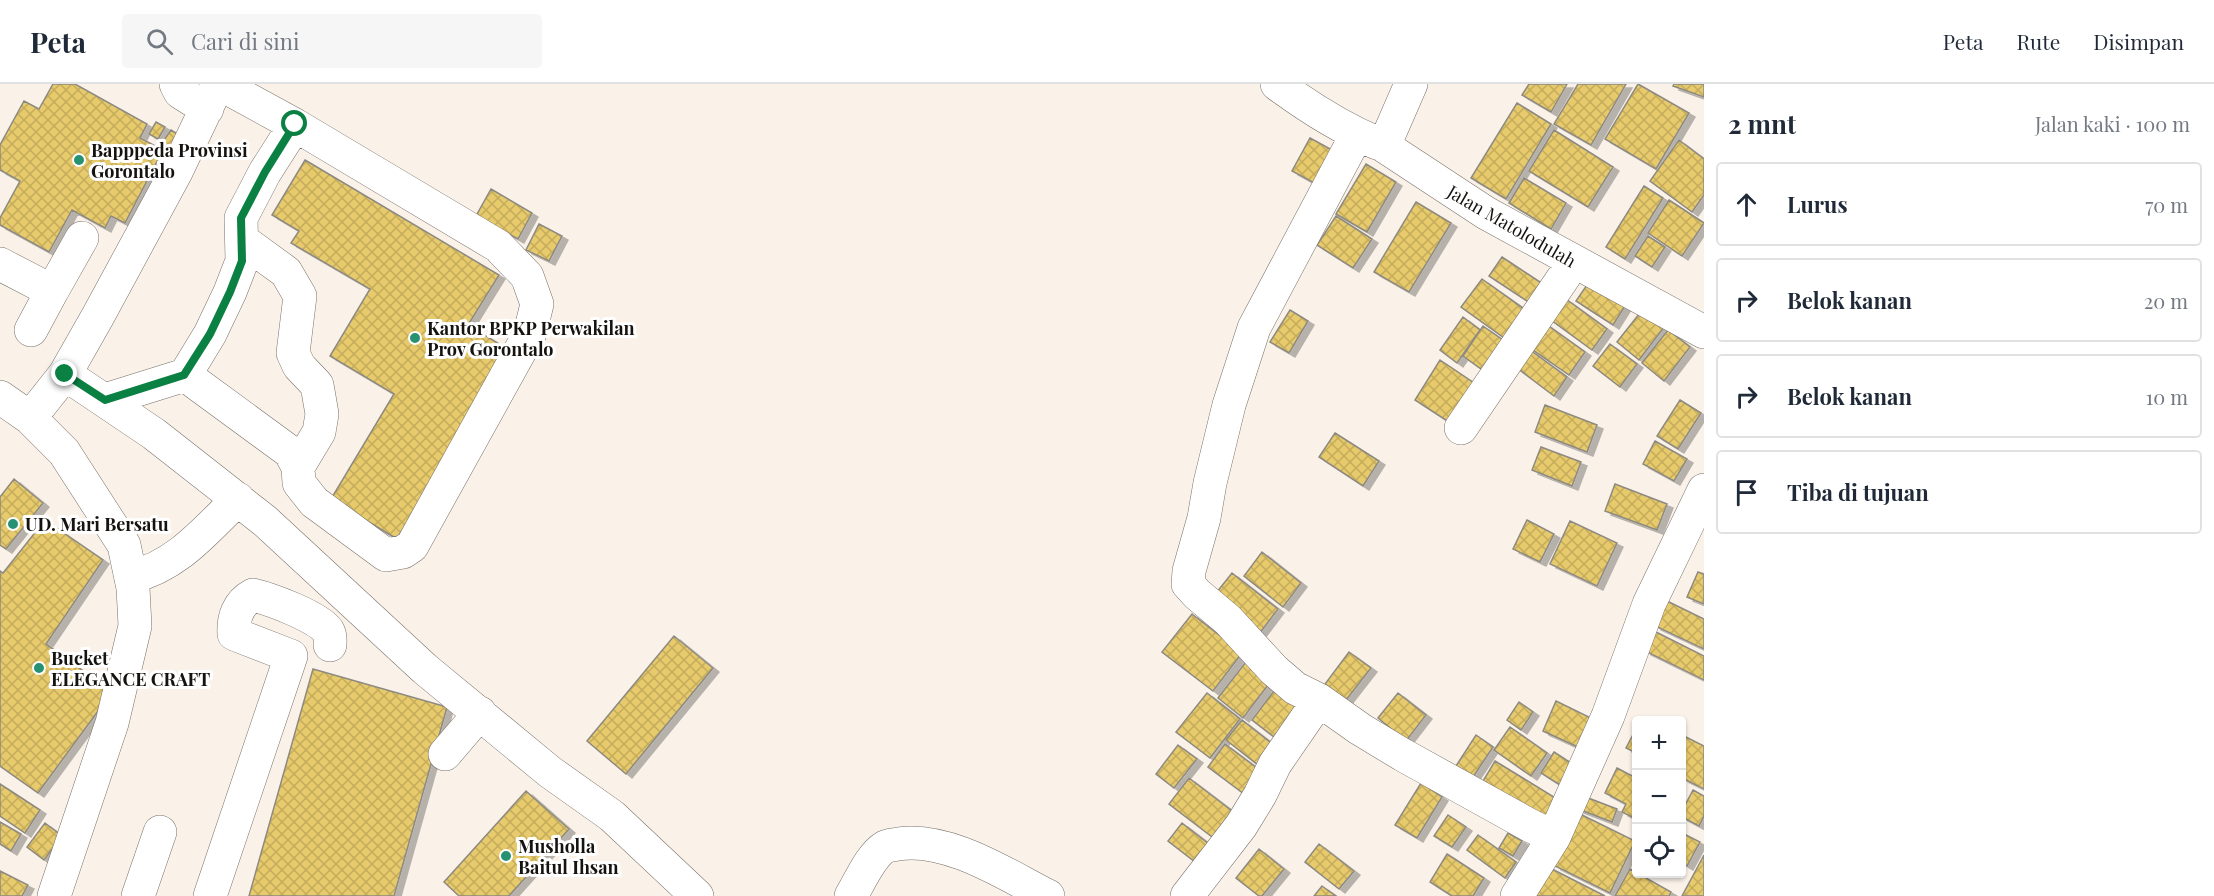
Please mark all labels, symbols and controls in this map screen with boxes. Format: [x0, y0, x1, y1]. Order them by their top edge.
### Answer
search box [122, 14, 542, 68]
text: Peta [30, 23, 86, 60]
icon: search [143, 25, 176, 58]
text: Cari di sini [191, 26, 299, 56]
text: Peta [1943, 27, 1983, 55]
text: Rute [2016, 27, 2060, 55]
text: Disimpan [2093, 27, 2184, 55]
text: 2 mnt [1728, 106, 1796, 141]
route start [281, 110, 307, 136]
text: Jalan kaki · 100 m [2035, 110, 2190, 137]
place label: Bapppeda Provinsi Gorontalo [91, 138, 248, 183]
marker: Bapppeda Provinsi Gorontalo [72, 153, 86, 167]
street label: Jalan Matolodulah [1442, 179, 1581, 273]
icon: ahead [1730, 188, 1763, 221]
text: Lurus [1787, 189, 1848, 219]
text: 70 m [2145, 191, 2188, 218]
icon: right [1730, 284, 1763, 317]
text: Belok kanan [1787, 285, 1912, 315]
text: 20 m [2144, 287, 2188, 314]
place label: Kantor BPKP Perwakilan Prov Gorontalo [427, 316, 635, 361]
marker: Kantor BPKP Perwakilan Prov Gorontalo [408, 331, 422, 345]
route end [51, 360, 77, 386]
icon: right [1730, 380, 1763, 413]
text: Belok kanan [1787, 381, 1912, 411]
text: 10 m [2146, 383, 2188, 410]
icon: arrive [1730, 476, 1763, 509]
text: Tiba di tujuan [1787, 477, 1929, 507]
place label: UD. Mari Bersatu [25, 512, 169, 536]
marker: UD. Mari Bersatu [6, 517, 20, 531]
place label: Bucket ELEGANCE CRAFT [51, 646, 210, 691]
marker: Bucket ELEGANCE CRAFT [32, 661, 46, 675]
map controls [1632, 716, 1686, 878]
button: + [1632, 716, 1686, 770]
button: − [1632, 770, 1686, 824]
button: locate [1632, 824, 1686, 878]
place label: Musholla Baitul Ihsan [518, 834, 619, 879]
marker: Musholla Baitul Ihsan [499, 849, 513, 863]

